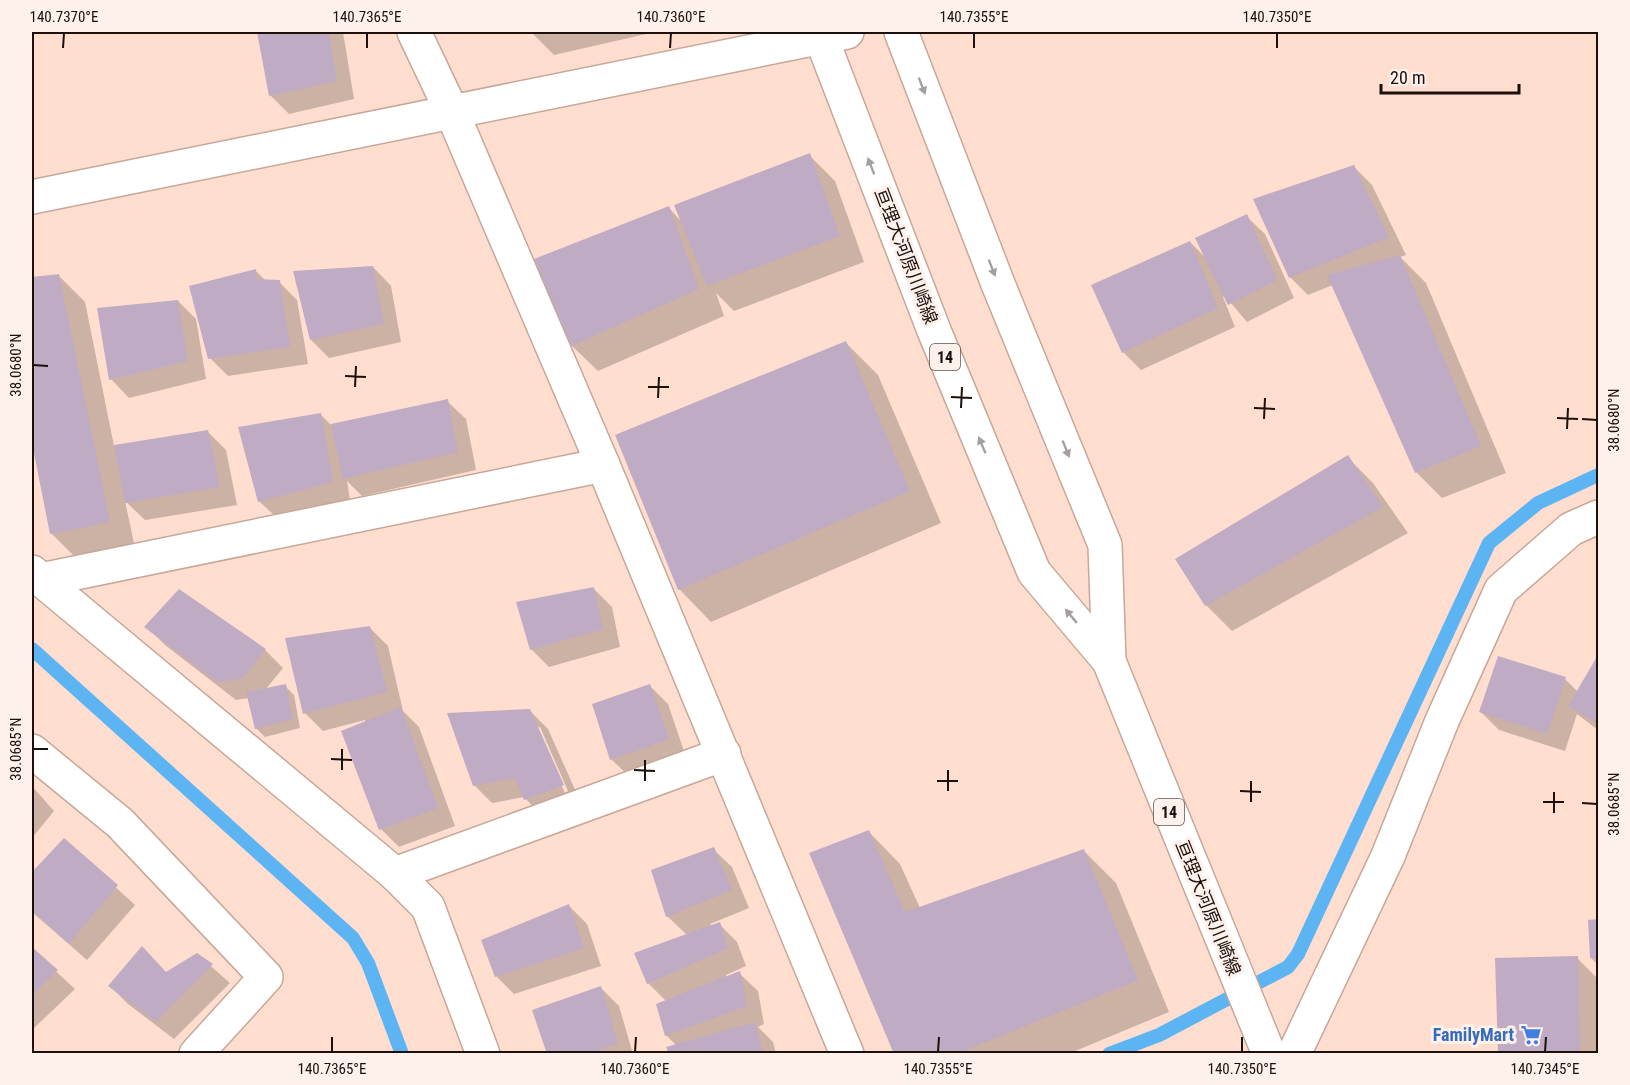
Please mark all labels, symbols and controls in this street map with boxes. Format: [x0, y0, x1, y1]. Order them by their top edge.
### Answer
text: 140.7370°E [30, 8, 98, 26]
text: 140.7365°E [333, 8, 401, 26]
text: 140.7360°E [637, 8, 705, 26]
text: 140.7355°E [940, 8, 1008, 26]
text: 140.7350°E [1243, 8, 1311, 26]
scale bar [1381, 57, 1519, 95]
text: 20 m [1390, 67, 1425, 88]
one-way arrow [917, 77, 927, 95]
one-way arrow [866, 157, 876, 175]
street label: 亘理大河原川崎線 [871, 185, 942, 327]
one-way arrow [988, 259, 997, 277]
text: 38.0680°N [7, 333, 25, 397]
road number: 14 [930, 344, 960, 370]
text: 38.0680°N [1605, 388, 1623, 452]
one-way arrow [977, 436, 987, 454]
one-way arrow [1061, 440, 1071, 458]
one-way arrow [1065, 608, 1078, 624]
text: 38.0685°N [7, 717, 25, 781]
text: 38.0685°N [1605, 772, 1623, 836]
road number: 14 [1154, 799, 1184, 825]
street label: 亘理大河原川崎線 [1172, 837, 1245, 979]
supermarket icon: FamilyMart [1519, 1023, 1543, 1047]
place label: FamilyMart [1433, 1024, 1514, 1045]
text: 140.7365°E [298, 1060, 366, 1078]
text: 140.7360°E [601, 1060, 669, 1078]
text: 140.7355°E [904, 1060, 972, 1078]
text: 140.7350°E [1208, 1060, 1276, 1078]
text: 140.7345°E [1511, 1060, 1579, 1078]

